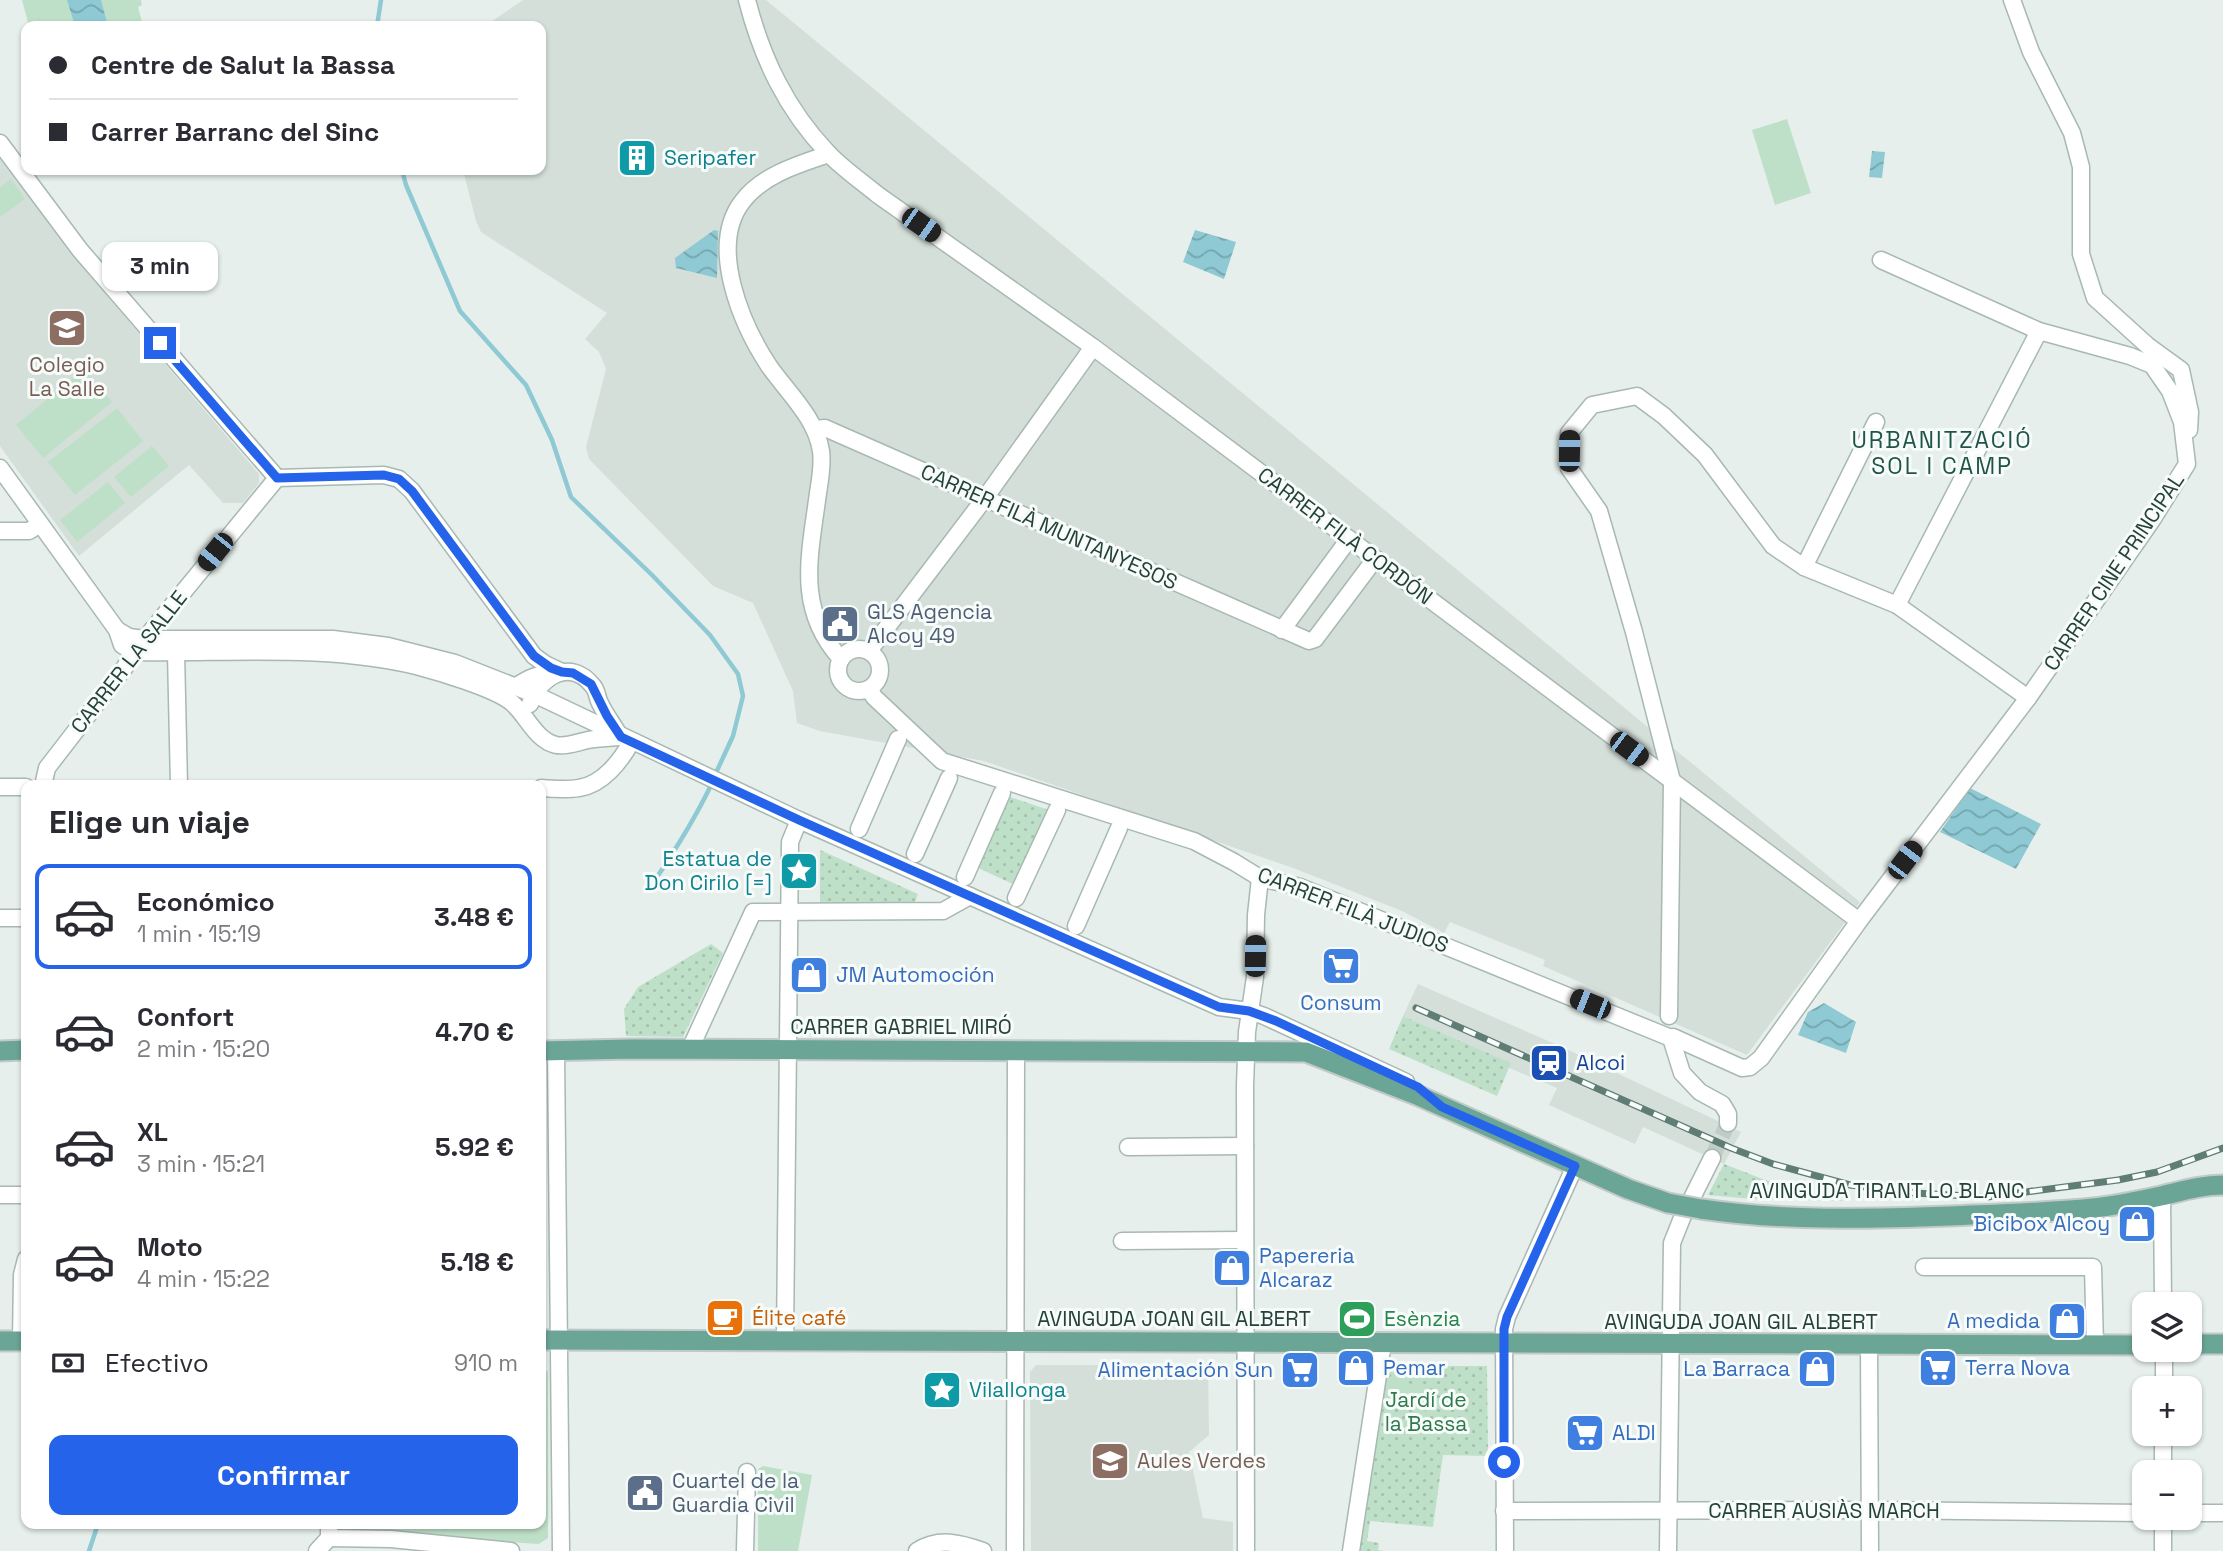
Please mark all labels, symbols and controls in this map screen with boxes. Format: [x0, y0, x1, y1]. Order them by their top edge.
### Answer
text: Centre de Salut la Bassa [91, 48, 395, 82]
text: Carrer Barranc del Sinc [91, 115, 379, 149]
building icon: Seripafer [616, 137, 658, 179]
place label: Seripafer [664, 144, 757, 171]
car [898, 204, 945, 246]
callout: 3 min [102, 242, 218, 290]
text: 3 min [130, 251, 190, 281]
school or university icon: Colegio La Salle [46, 307, 88, 349]
route end [144, 327, 176, 359]
place label: Colegio La Salle [29, 351, 105, 402]
district label: URBANITZACIÓ SOL I CAMP [1851, 425, 2033, 481]
car [1559, 430, 1580, 472]
street label: CARRER FILÀ MUNTANYESOS [917, 458, 1182, 595]
street label: CARRER FILÀ CORDÓN [1252, 461, 1438, 610]
street label: CARRER CINE PRINCIPAL [2037, 468, 2190, 676]
car [194, 529, 237, 575]
street label: CARRER LA SALLE [64, 585, 193, 739]
place label: GLS Agencia Alcoy 49 [867, 598, 992, 649]
public building icon: GLS Agencia Alcoy 49 [819, 603, 861, 645]
car [1606, 728, 1653, 770]
text: Elige un viaje [49, 802, 250, 842]
car [1884, 837, 1927, 883]
place label: Estatua de Don Cirilo [=] [645, 845, 772, 896]
place icon: Estatua de Don Cirilo [=] [778, 850, 820, 892]
street label: CARRER FILÀ JUDIOS [1254, 861, 1452, 958]
icon: car [53, 885, 116, 948]
text: Económico [137, 885, 275, 919]
text: 3.48 € [434, 900, 514, 934]
text: 1 min · 15:19 [137, 919, 261, 949]
car [1245, 935, 1266, 977]
supermarket icon: Consum [1320, 945, 1362, 987]
shop icon: JM Automoción [788, 954, 830, 996]
place label: JM Automoción [836, 961, 995, 988]
car [1567, 986, 1614, 1022]
place label: Consum [1300, 989, 1382, 1016]
icon: car [53, 1000, 116, 1063]
text: Confort [137, 1000, 234, 1034]
street label: CARRER GABRIEL MIRÓ [790, 1013, 1012, 1040]
text: 4.70 € [435, 1015, 514, 1049]
text: 2 min · 15:20 [137, 1034, 270, 1064]
station icon: Alcoi [1528, 1042, 1570, 1084]
place label: Alcoi [1576, 1049, 1625, 1076]
icon: car [53, 1115, 116, 1178]
text: XL [137, 1115, 168, 1149]
text: 5.92 € [435, 1130, 514, 1164]
text: 3 min · 15:21 [137, 1149, 265, 1179]
street label: AVINGUDA TIRANT LO BLANC [1749, 1177, 2025, 1204]
shop icon: Bicibox Alcoy [2116, 1203, 2158, 1245]
place label: Bicibox Alcoy [1973, 1210, 2110, 1237]
icon: car [53, 1230, 116, 1293]
text: Moto [137, 1230, 203, 1264]
place label: Papereria Alcaraz [1259, 1242, 1355, 1293]
text: 5.18 € [440, 1245, 514, 1279]
shop icon: Papereria Alcaraz [1211, 1247, 1253, 1289]
text: 4 min · 15:22 [137, 1264, 270, 1294]
map controls [2132, 1292, 2202, 1530]
button: layers [2132, 1292, 2202, 1362]
cafe icon: Élite café [704, 1297, 746, 1339]
sports icon: Esènzia [1336, 1298, 1378, 1340]
shop icon: A medida [2046, 1300, 2088, 1342]
place label: Élite café [752, 1304, 846, 1331]
street label: AVINGUDA JOAN GIL ALBERT [1037, 1305, 1311, 1332]
place label: Esènzia [1384, 1305, 1460, 1332]
place label: A medida [1947, 1307, 2040, 1334]
street label: AVINGUDA JOAN GIL ALBERT [1604, 1308, 1878, 1335]
icon: cash [49, 1344, 87, 1382]
text: Efectivo [105, 1346, 209, 1380]
shop icon: Pemar [1335, 1347, 1377, 1389]
supermarket icon: Terra Nova [1917, 1347, 1959, 1389]
text: 910 m [454, 1348, 518, 1378]
shop icon: La Barraca [1796, 1348, 1838, 1390]
supermarket icon: Alimentación Sun [1279, 1349, 1321, 1391]
place label: Pemar [1383, 1354, 1446, 1381]
place label: Terra Nova [1965, 1354, 2070, 1381]
place label: La Barraca [1683, 1355, 1790, 1382]
place label: Alimentación Sun [1097, 1356, 1273, 1383]
place icon: Vilallonga [921, 1369, 963, 1411]
place label: Vilallonga [969, 1376, 1066, 1403]
button: + [2132, 1376, 2202, 1446]
park label: Jardí de la Bassa [1385, 1386, 1467, 1437]
supermarket icon: ALDI [1564, 1412, 1606, 1454]
place label: ALDI [1612, 1419, 1656, 1446]
button: Confirmar [49, 1435, 518, 1515]
school or university icon: Aules Verdes [1089, 1440, 1131, 1482]
route start [1488, 1446, 1520, 1478]
place label: Aules Verdes [1137, 1447, 1266, 1474]
button: − [2132, 1460, 2202, 1530]
place label: Cuartel de la Guardia Civil [672, 1467, 799, 1518]
public building icon: Cuartel de la Guardia Civil [624, 1472, 666, 1514]
street label: CARRER AUSIÀS MARCH [1708, 1497, 1940, 1524]

